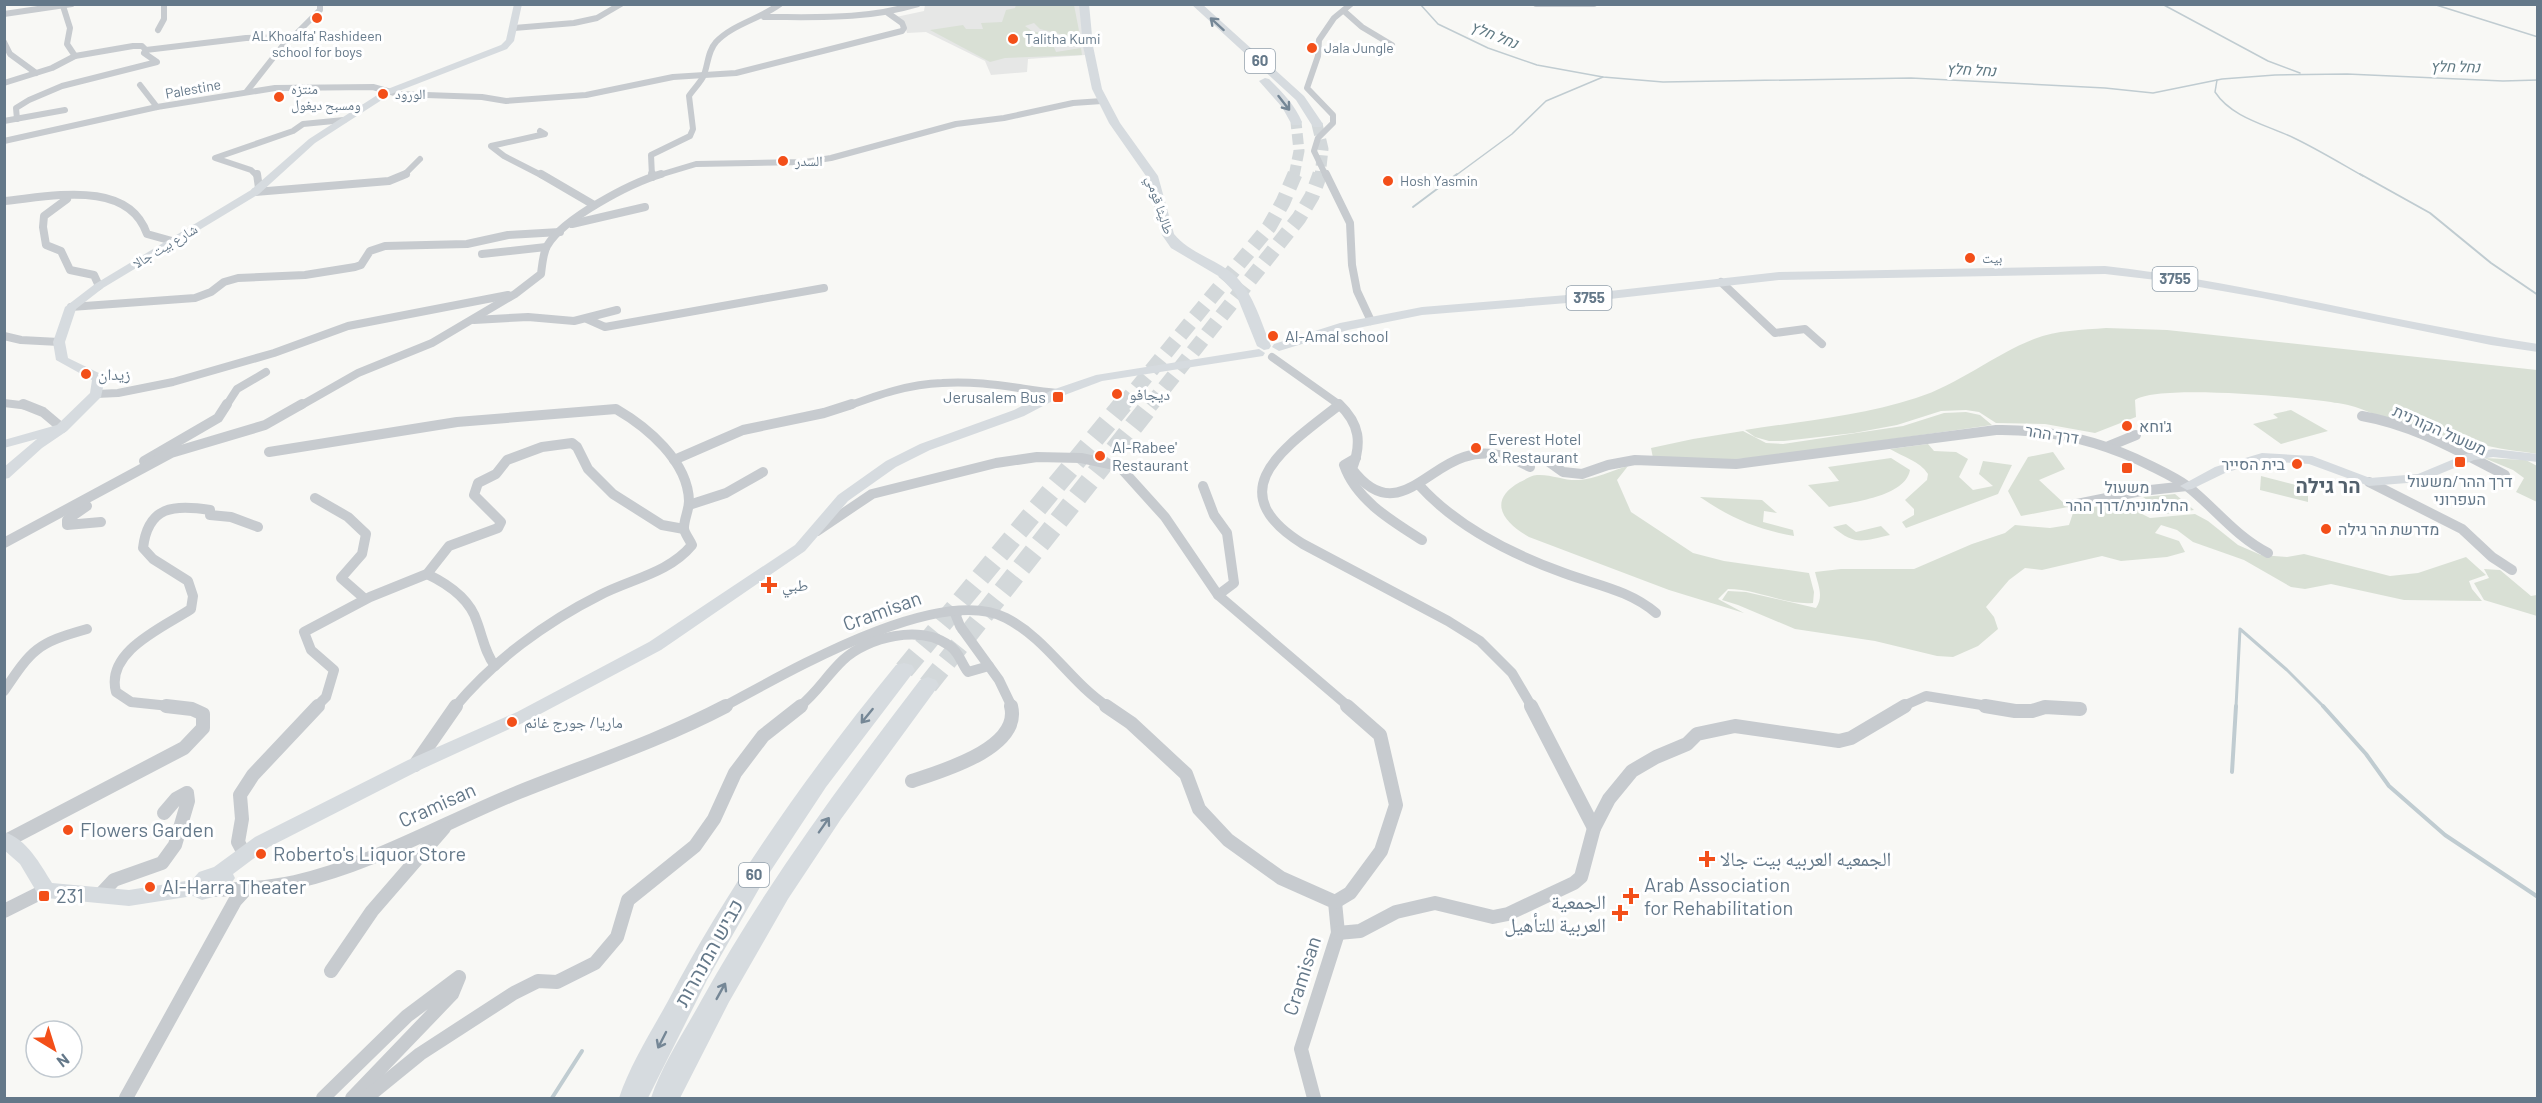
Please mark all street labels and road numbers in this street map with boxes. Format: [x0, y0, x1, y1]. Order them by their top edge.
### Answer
road number: 60 [1245, 49, 1275, 73]
street label: Palestine [164, 75, 222, 102]
street label: طاليثا قومي [1140, 173, 1178, 237]
street label: شارع بيت جالا [129, 220, 201, 273]
road number: 3755 [2152, 267, 2198, 291]
road number: 3755 [1566, 286, 1612, 310]
street label: משעול הקורנית [2390, 400, 2490, 459]
street label: דרך ההר [2024, 420, 2080, 447]
street label: Cramisan [839, 585, 924, 635]
street label: Cramisan [394, 776, 479, 832]
road number: 60 [739, 863, 769, 887]
street label: כביש המנהרות [669, 895, 747, 1010]
street label: Cramisan [1277, 933, 1325, 1018]

